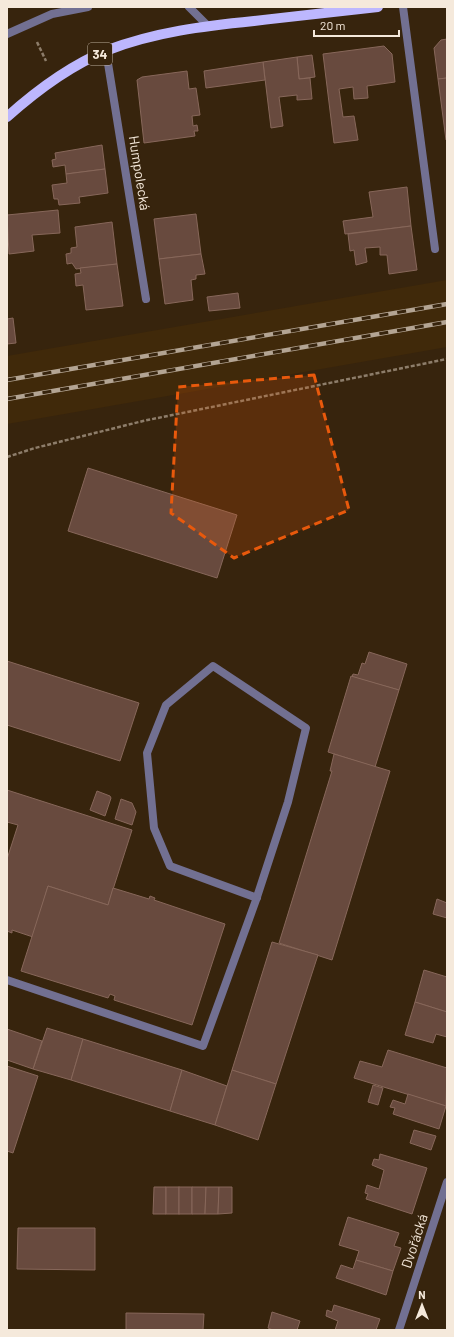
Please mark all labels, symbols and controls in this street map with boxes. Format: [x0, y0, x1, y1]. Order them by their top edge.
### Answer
scale bar [314, 12, 399, 38]
text: 20 m [320, 18, 346, 32]
road number: 34 [88, 43, 112, 65]
street label: Humpolecká [126, 134, 154, 212]
street label: Dvořácká [397, 1212, 431, 1270]
north arrow [402, 1285, 442, 1325]
text: N [418, 1288, 426, 1301]

